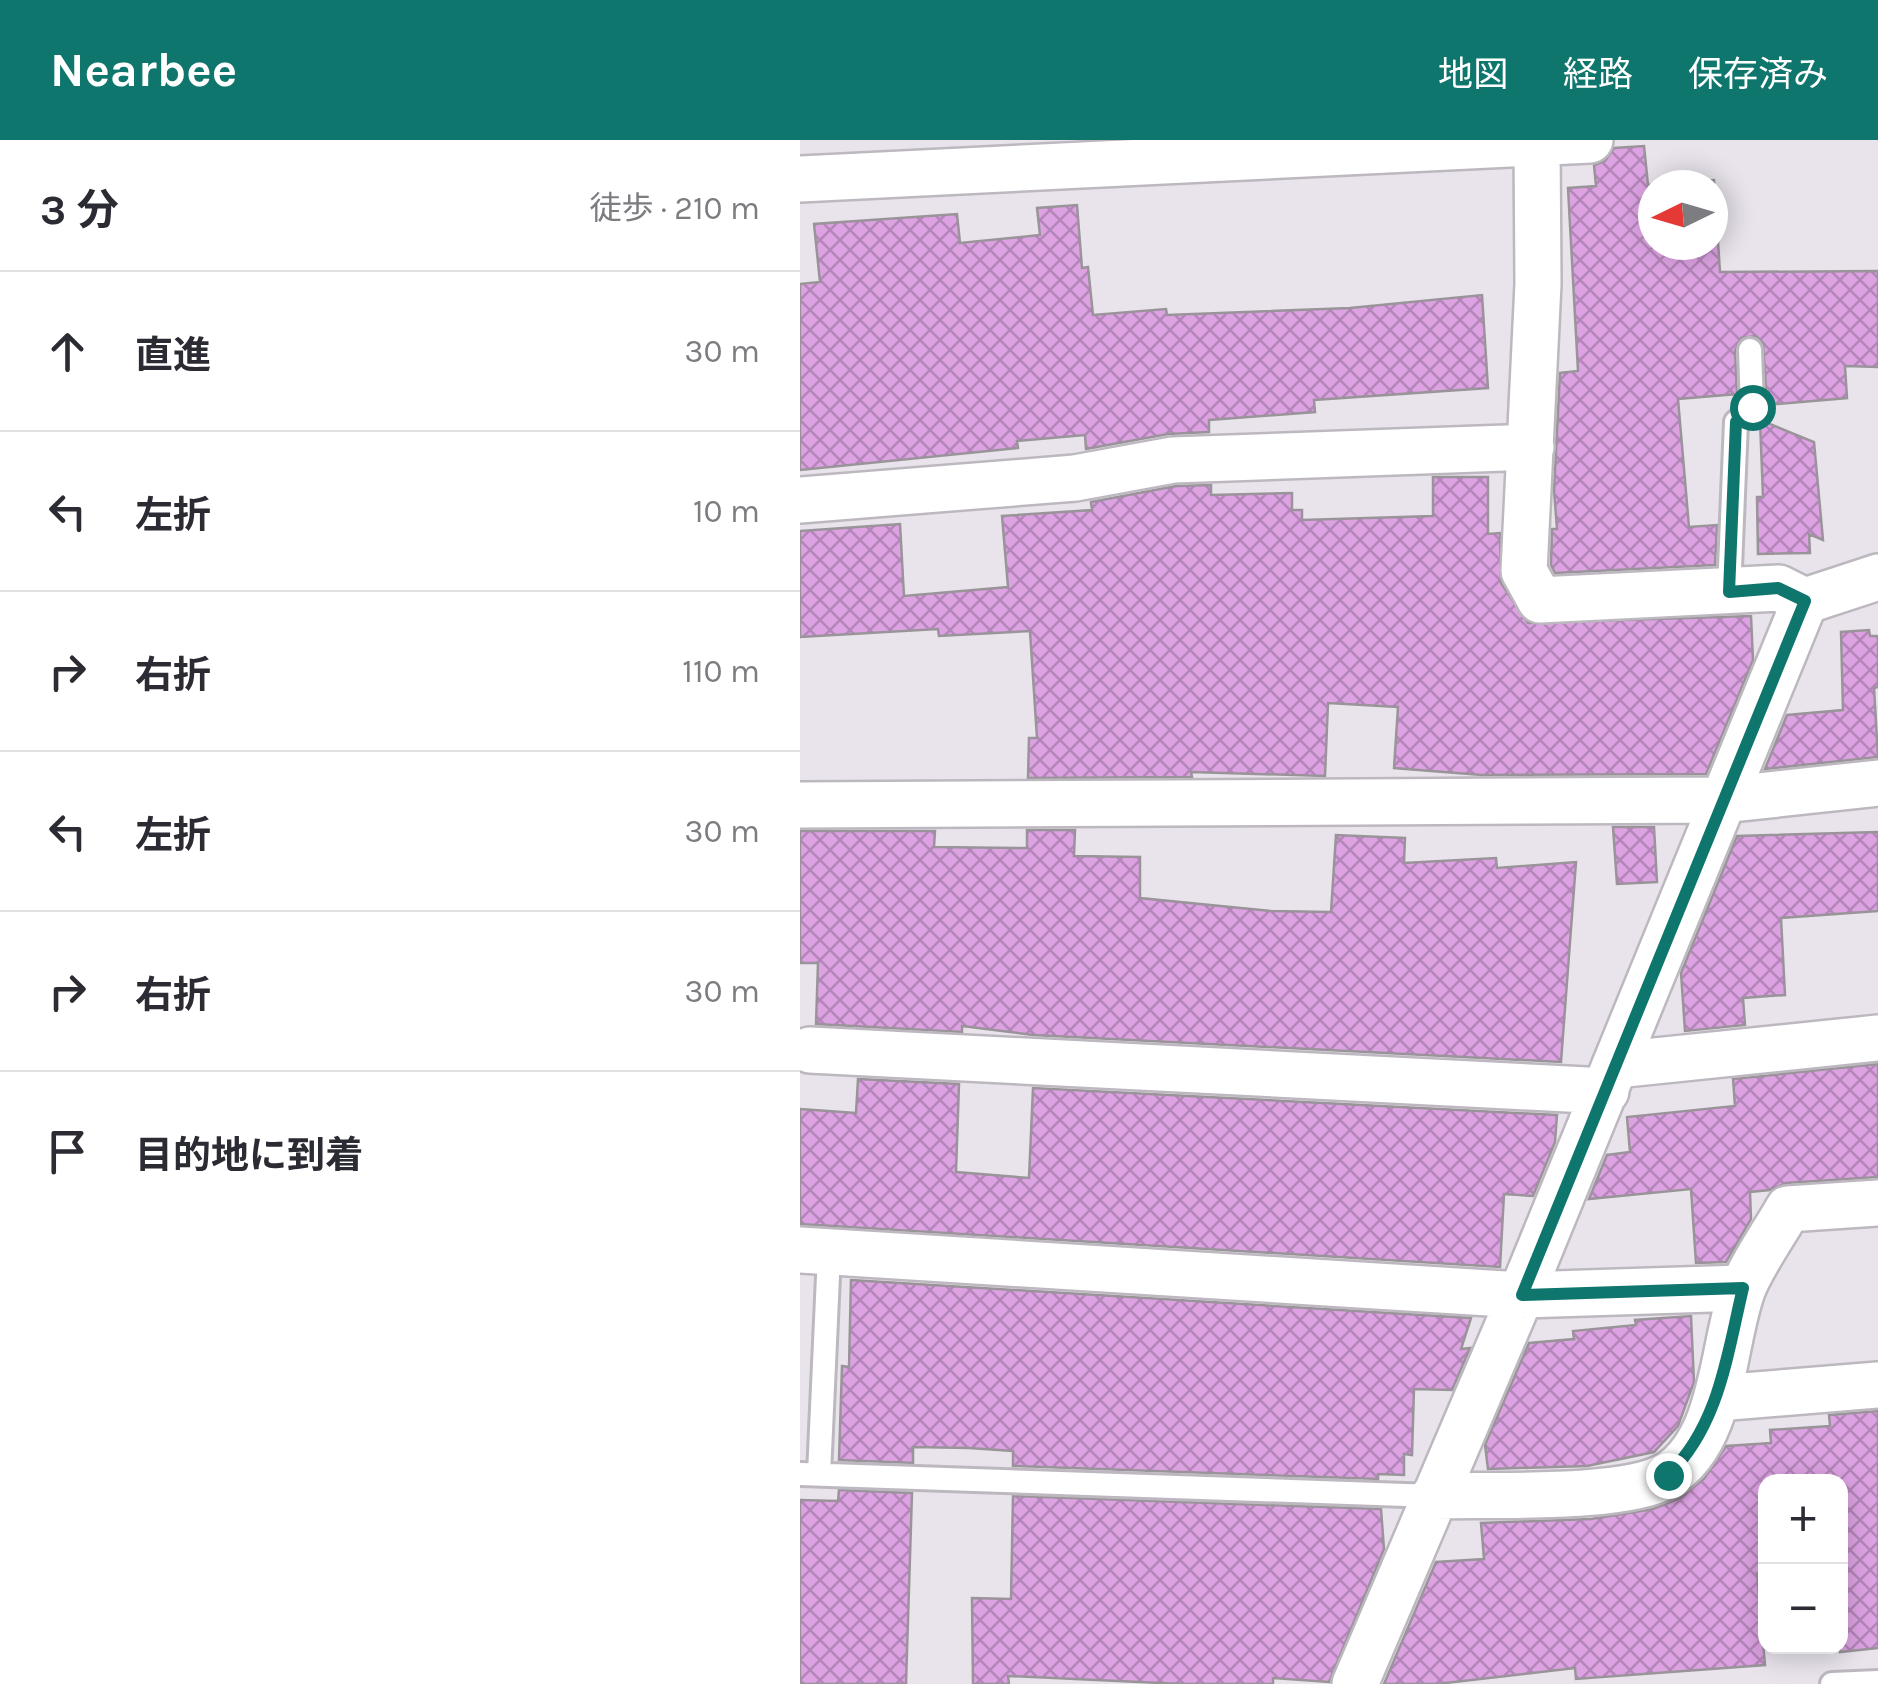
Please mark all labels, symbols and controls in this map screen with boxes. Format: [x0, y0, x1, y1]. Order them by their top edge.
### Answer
text: Nearbee [50, 42, 237, 98]
text: 地図 [1438, 54, 1508, 95]
text: 経路 [1563, 54, 1633, 95]
text: 保存済み [1688, 54, 1828, 95]
north arrow [1638, 170, 1728, 260]
text: 3 分 [40, 185, 119, 235]
text: 徒歩 · 210 m [589, 190, 760, 227]
icon: ahead [40, 324, 95, 379]
text: 直進 [135, 333, 211, 378]
text: 30 m [685, 333, 760, 370]
route start [1730, 385, 1776, 431]
icon: left [40, 484, 95, 539]
text: 左折 [135, 493, 211, 538]
text: 10 m [693, 493, 760, 530]
icon: right [40, 644, 95, 699]
text: 右折 [135, 653, 211, 698]
text: 110 m [682, 653, 760, 690]
icon: left [40, 804, 95, 859]
text: 左折 [135, 813, 211, 858]
text: 30 m [685, 813, 760, 850]
icon: right [40, 964, 95, 1019]
text: 右折 [135, 973, 211, 1018]
text: 30 m [685, 973, 760, 1010]
icon: arrive [40, 1124, 95, 1179]
text: 目的地に到着 [135, 1133, 363, 1178]
route end [1646, 1453, 1692, 1499]
map controls [1758, 1474, 1848, 1654]
button: + [1758, 1474, 1848, 1564]
button: − [1758, 1564, 1848, 1654]

